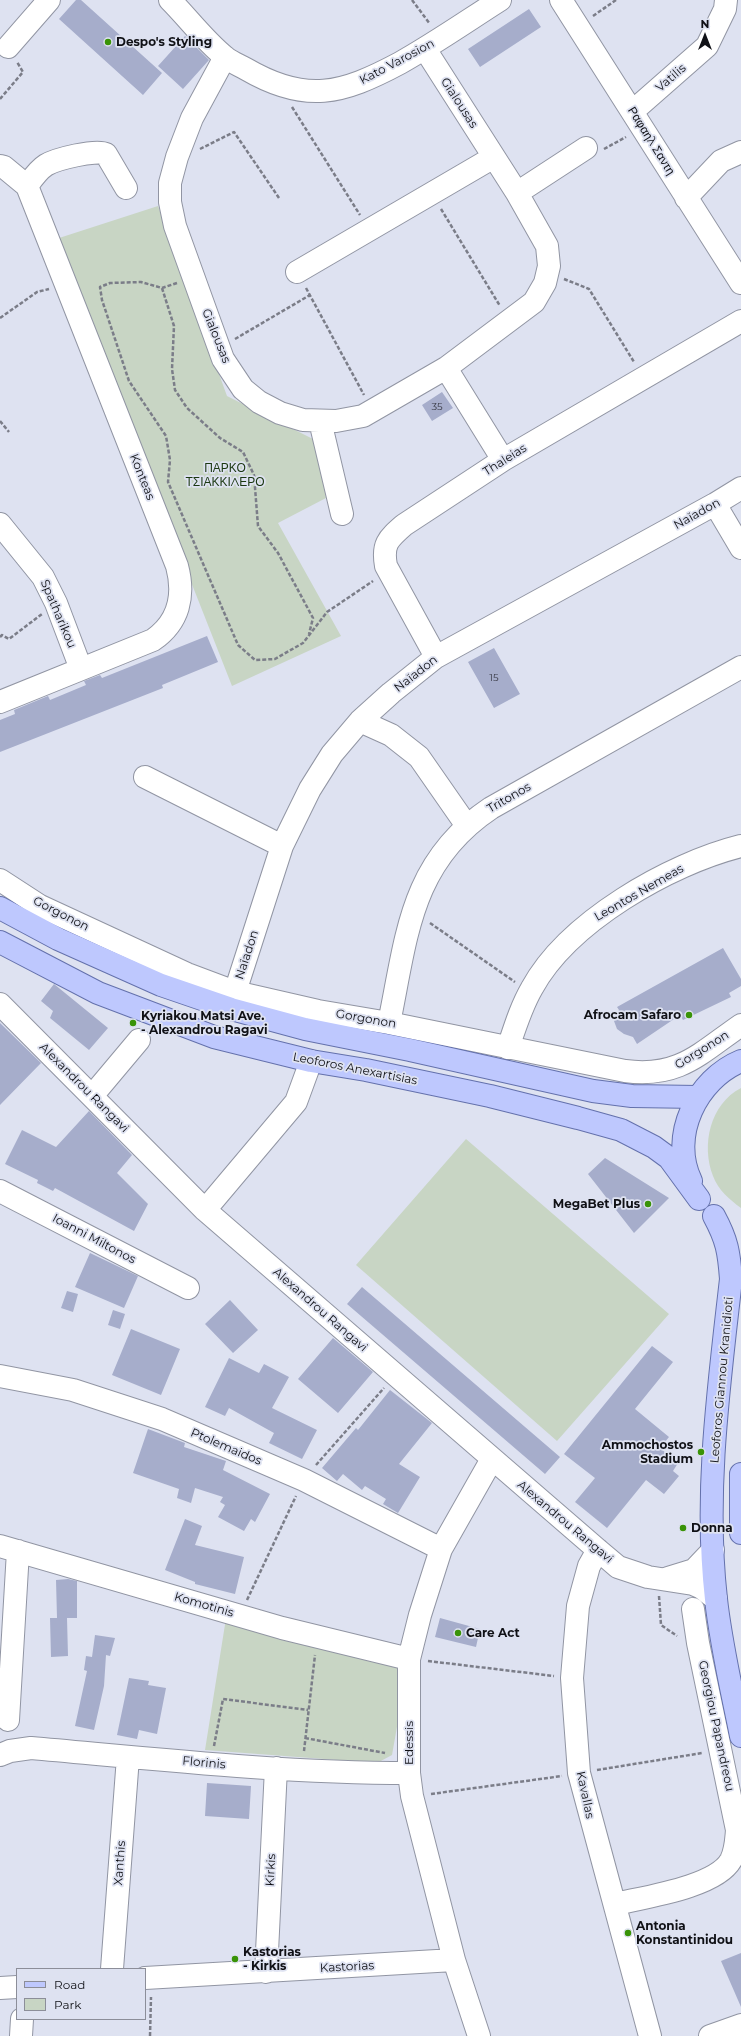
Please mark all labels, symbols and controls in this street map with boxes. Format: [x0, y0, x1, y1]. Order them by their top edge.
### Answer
north arrow [685, 16, 725, 56]
text: N [701, 17, 709, 31]
place label: Despo's Styling [116, 35, 212, 49]
street label: Kato Varosion [357, 36, 437, 88]
marker: Despo's Styling [103, 37, 113, 47]
street label: Vatilis [653, 61, 689, 95]
street label: Gialousas [437, 75, 481, 131]
street label: Ραφαηλ Σαντη [624, 104, 678, 178]
street label: Gialousas [199, 307, 233, 365]
house number: 35 [431, 401, 443, 413]
street label: Thaleias [481, 441, 529, 479]
street label: Konteas [126, 452, 158, 502]
park label: ΠΑΡΚΟ ΤΣΙΑΚΚΙΛΕΡΟ [185, 461, 265, 489]
street label: Naïadon [671, 495, 723, 533]
street label: Spatharikou [37, 578, 79, 650]
street label: Naïadon [392, 653, 440, 695]
house number: 15 [489, 672, 499, 684]
street label: Tritonos [485, 780, 533, 816]
street label: Leontos Nemeas [592, 862, 686, 924]
street label: Gorgonon [31, 894, 91, 934]
street label: Naïadon [232, 929, 262, 981]
street label: Gorgonon [335, 1007, 397, 1031]
place label: Afrocam Safaro [584, 1008, 681, 1022]
place label: Kyriakou Matsi Ave. - Alexandrou Ragavi [141, 1009, 268, 1037]
marker: Afrocam Safaro [684, 1010, 694, 1020]
marker: Kyriakou Matsi Ave. - Alexandrou Ragavi [128, 1018, 138, 1028]
street label: Gorgonon [672, 1028, 732, 1072]
street label: Alexandrou Rangavi [36, 1040, 132, 1136]
street label: Leoforos Anexartisias [291, 1050, 419, 1088]
place label: MegaBet Plus [553, 1197, 640, 1211]
marker: MegaBet Plus [643, 1199, 653, 1209]
street label: Ioanni Miltonos [50, 1211, 138, 1267]
street label: Alexandrou Rangavi [270, 1265, 370, 1355]
street label: Leoforos Giannou Kranidioti [708, 1296, 736, 1464]
street label: Ptolemaidos [188, 1426, 264, 1468]
place label: Ammochostos Stadium [602, 1438, 693, 1466]
marker: Ammochostos Stadium [696, 1447, 706, 1457]
street label: Alexandrou Rangavi [514, 1478, 616, 1566]
place label: Donna [691, 1521, 733, 1535]
marker: Donna [678, 1523, 688, 1533]
street label: Komotinis [173, 1590, 235, 1620]
place label: Care Act [466, 1626, 520, 1640]
marker: Care Act [453, 1628, 463, 1638]
street label: Georgiou Papandreou [695, 1659, 737, 1793]
street label: Edessis [402, 1721, 416, 1765]
street label: Florinis [182, 1754, 226, 1772]
street label: Kavallas [573, 1770, 597, 1820]
street label: Xanthis [111, 1840, 129, 1886]
street label: Kirkis [263, 1853, 279, 1887]
place label: Antonia Konstantinidou [636, 1919, 733, 1947]
marker: Antonia Konstantinidou [623, 1928, 633, 1938]
place label: Kastorias - Kirkis [243, 1945, 301, 1973]
marker: Kastorias - Kirkis [230, 1954, 240, 1964]
street label: Kastorias [319, 1958, 375, 1976]
legend [16, 1968, 146, 2020]
text: Road [54, 1977, 85, 1992]
text: Park [54, 1997, 81, 2012]

